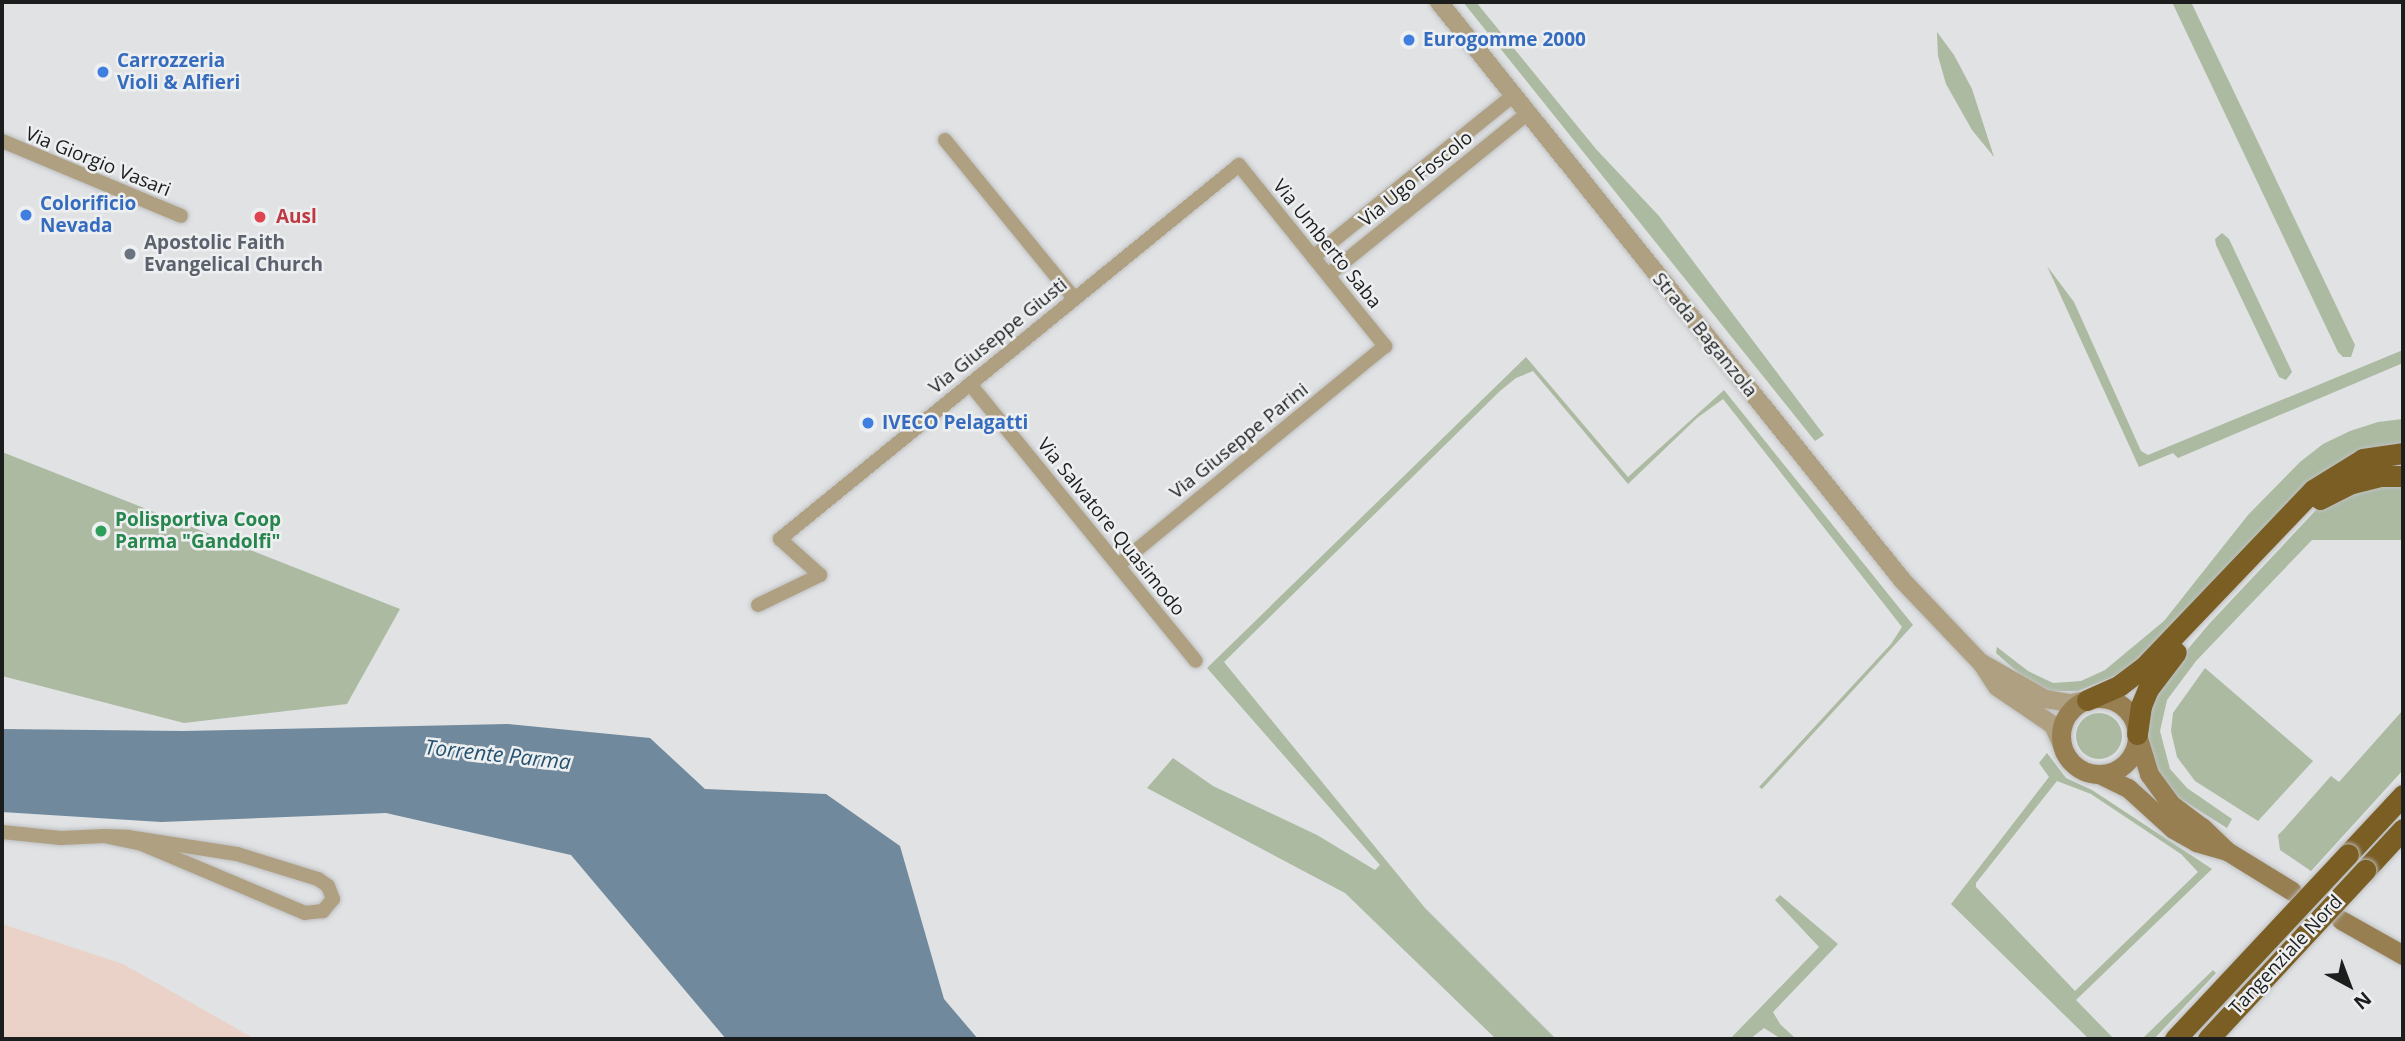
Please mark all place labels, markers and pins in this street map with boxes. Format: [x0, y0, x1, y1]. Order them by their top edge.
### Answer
place label: Eurogomme 2000 [1423, 29, 1586, 51]
marker: Eurogomme 2000 [1401, 32, 1417, 48]
place label: Carrozzeria Violi & Alfieri [117, 50, 240, 94]
marker: Carrozzeria Violi & Alfieri [95, 64, 111, 80]
place label: Colorificio Nevada [40, 193, 136, 237]
place label: Ausl [276, 206, 317, 228]
marker: Colorificio Nevada [18, 207, 34, 223]
marker: Ausl [250, 207, 270, 227]
place label: Apostolic Faith Evangelical Church [144, 232, 323, 276]
marker: Apostolic Faith Evangelical Church [122, 246, 138, 262]
place label: IVECO Pelagatti [882, 412, 1028, 434]
marker: IVECO Pelagatti [860, 415, 876, 431]
place label: Polisportiva Coop Parma "Gandolfi" [115, 509, 281, 553]
marker: Polisportiva Coop Parma "Gandolfi" [93, 523, 109, 539]

